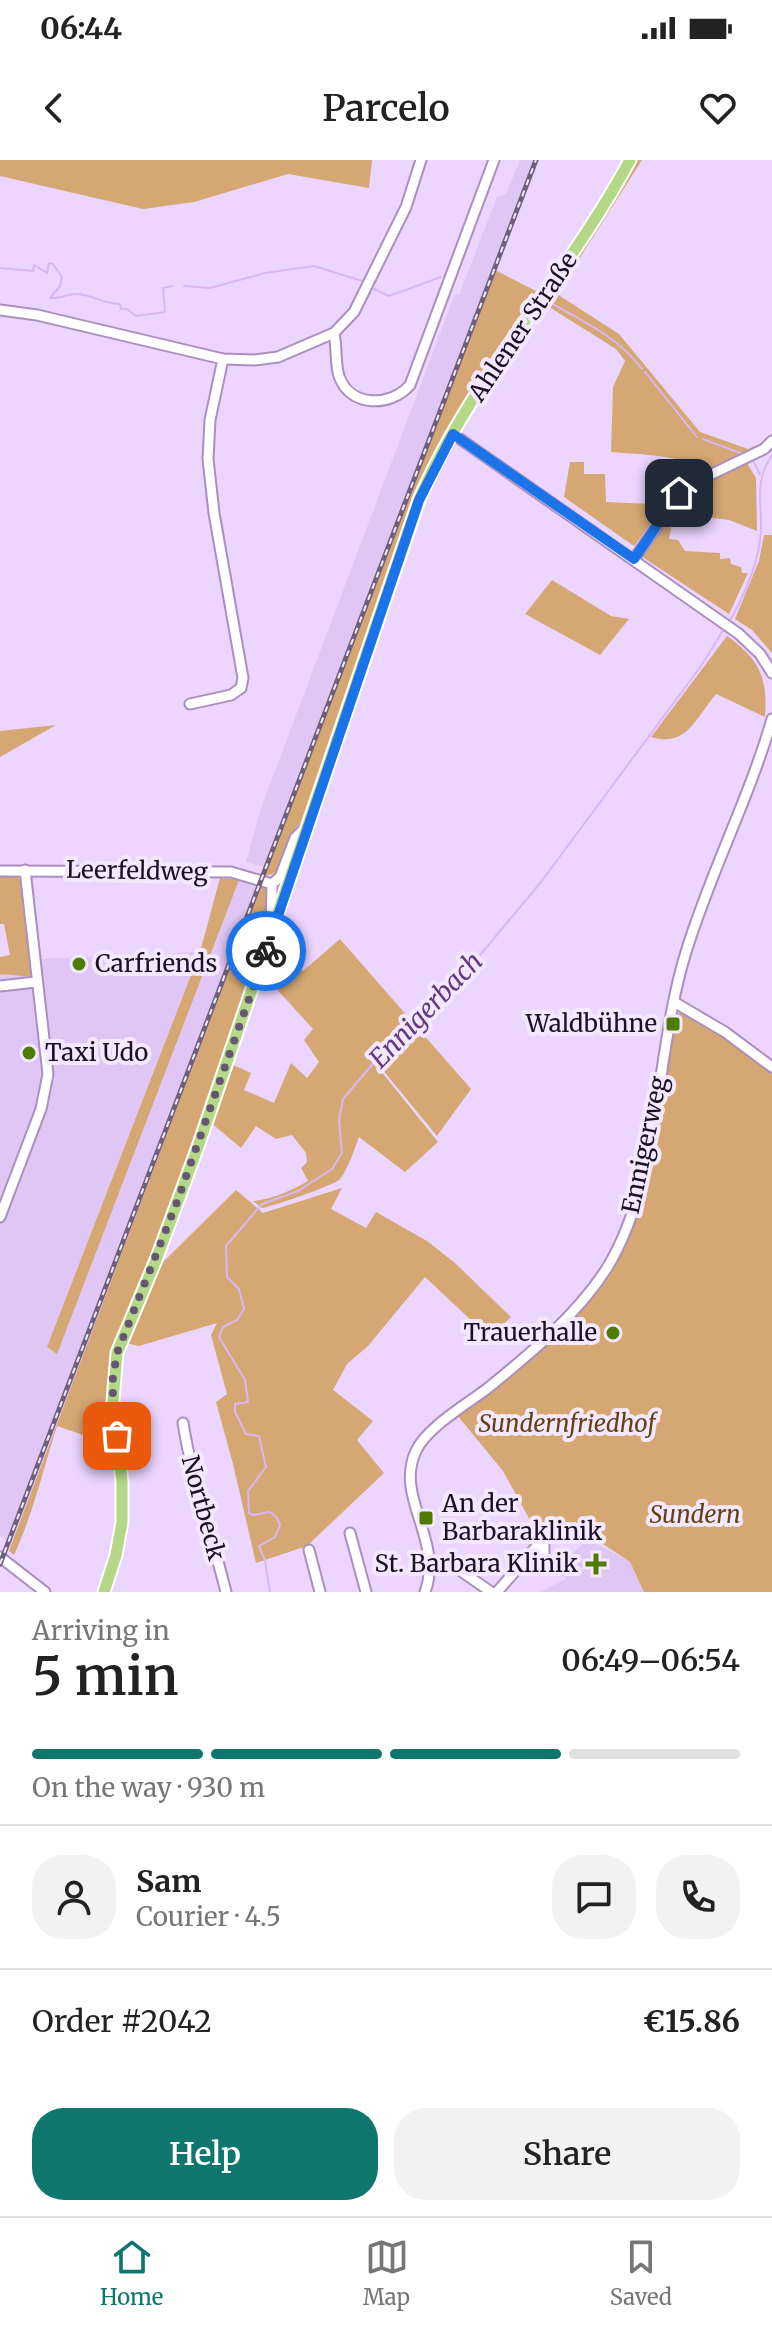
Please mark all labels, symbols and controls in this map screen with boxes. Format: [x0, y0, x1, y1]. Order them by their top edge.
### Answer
text: 06:44 [40, 9, 122, 47]
icon: back [32, 86, 76, 130]
text: Parcelo [322, 86, 450, 131]
icon: heart [696, 86, 740, 130]
street label: Ahlener Straße [461, 246, 584, 408]
pin [645, 459, 713, 527]
icon: home [657, 471, 701, 515]
street label: Leerfeldweg [66, 854, 209, 887]
courier [226, 911, 306, 991]
icon: bike [244, 929, 288, 973]
water label: Ennigerbach [362, 945, 489, 1075]
place label: Carfriends [95, 948, 217, 979]
marker: Carfriends [70, 955, 88, 973]
place label: Waldbühne [525, 1008, 657, 1039]
marker: Waldbühne [664, 1015, 682, 1033]
place label: Taxi Udo [45, 1037, 148, 1068]
marker: Taxi Udo [20, 1044, 38, 1062]
street label: Ennigerweg [615, 1073, 674, 1217]
place label: Trauerhalle [463, 1317, 597, 1348]
marker: Trauerhalle [604, 1324, 622, 1342]
pin [83, 1402, 151, 1470]
park label: Sundernfriedhof [478, 1408, 658, 1439]
icon: bag [95, 1414, 139, 1458]
street label: Nortbeck [175, 1452, 233, 1564]
place label: An der Barbaraklinik [441, 1488, 603, 1547]
park label: Sundern [649, 1499, 741, 1530]
marker: An der Barbaraklinik [417, 1509, 435, 1527]
place label: St. Barbara Klinik [375, 1548, 579, 1579]
marker: St. Barbara Klinik [585, 1553, 607, 1575]
text: Arriving in [32, 1614, 170, 1647]
text: 06:49–06:54 [561, 1641, 740, 1679]
text: 5 min [32, 1644, 179, 1709]
text: On the way · 930 m [32, 1771, 265, 1804]
button: person [32, 1855, 116, 1939]
button: chat [552, 1855, 636, 1939]
button: phone [656, 1855, 740, 1939]
text: Sam [136, 1862, 201, 1900]
text: Courier · 4.5 [136, 1900, 281, 1933]
text: Order #2042 [32, 2002, 212, 2040]
text: €15.86 [643, 2002, 740, 2040]
button: Help [32, 2108, 378, 2200]
button: Share [394, 2108, 740, 2200]
tab: Home [100, 2235, 163, 2311]
tab: Map [363, 2235, 410, 2311]
tab: Saved [610, 2235, 672, 2311]

